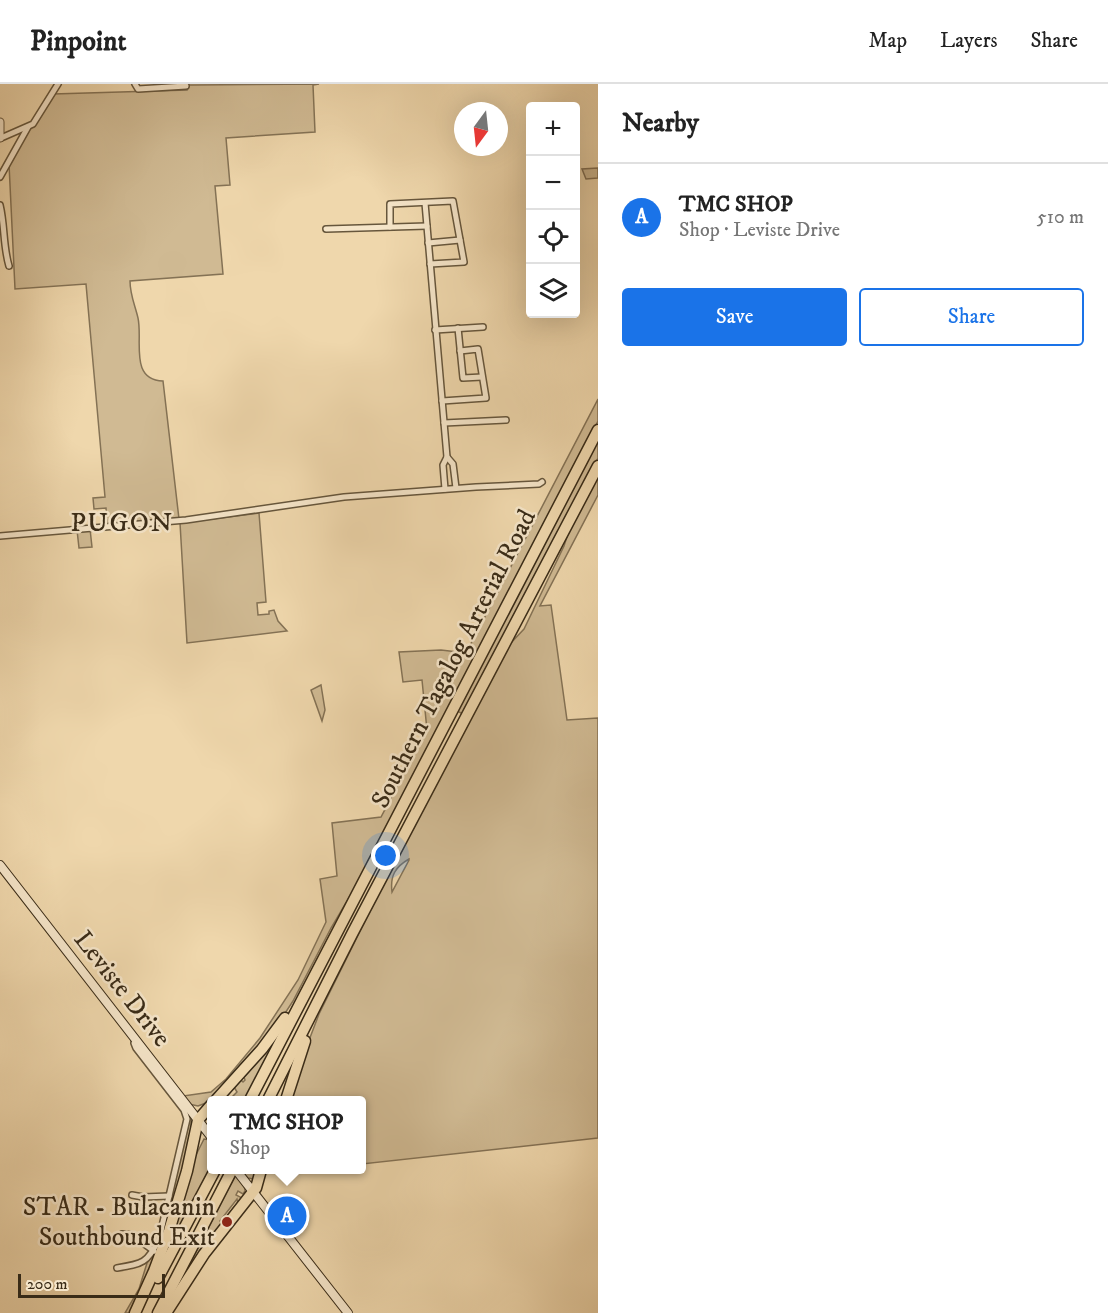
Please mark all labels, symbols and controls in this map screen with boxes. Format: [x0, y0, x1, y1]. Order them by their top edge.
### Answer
text: Pinpoint [30, 24, 126, 59]
text: Map [868, 28, 907, 54]
text: Layers [940, 28, 998, 54]
text: Share [1031, 28, 1078, 54]
north arrow [454, 102, 508, 156]
map controls [526, 102, 580, 318]
button: + [526, 102, 580, 156]
text: Nearby [622, 107, 699, 140]
button: − [526, 156, 580, 210]
text: TMC SHOP [679, 191, 793, 218]
text: A [635, 205, 648, 230]
text: 510 m [1037, 205, 1084, 230]
button: locate [526, 210, 580, 264]
text: Shop · Leviste Drive [679, 218, 840, 243]
button: layers [526, 264, 580, 318]
button: Save [622, 288, 847, 346]
button: Share [859, 288, 1084, 346]
street label: Southern Tagalog Arterial Road [364, 504, 544, 814]
district label: PUGON [70, 506, 174, 540]
your location [371, 841, 400, 870]
street label: Leviste Drive [66, 924, 178, 1054]
popup [207, 1096, 366, 1174]
text: TMC SHOP [230, 1109, 343, 1136]
text: Shop [230, 1136, 270, 1161]
place label: STAR - Bulacanin Southbound Exit [23, 1191, 215, 1254]
pin: A [268, 1194, 306, 1238]
marker: STAR - Bulacanin Southbound Exit [220, 1215, 234, 1229]
scale bar [18, 1271, 165, 1298]
text: 200 m [27, 1274, 68, 1294]

